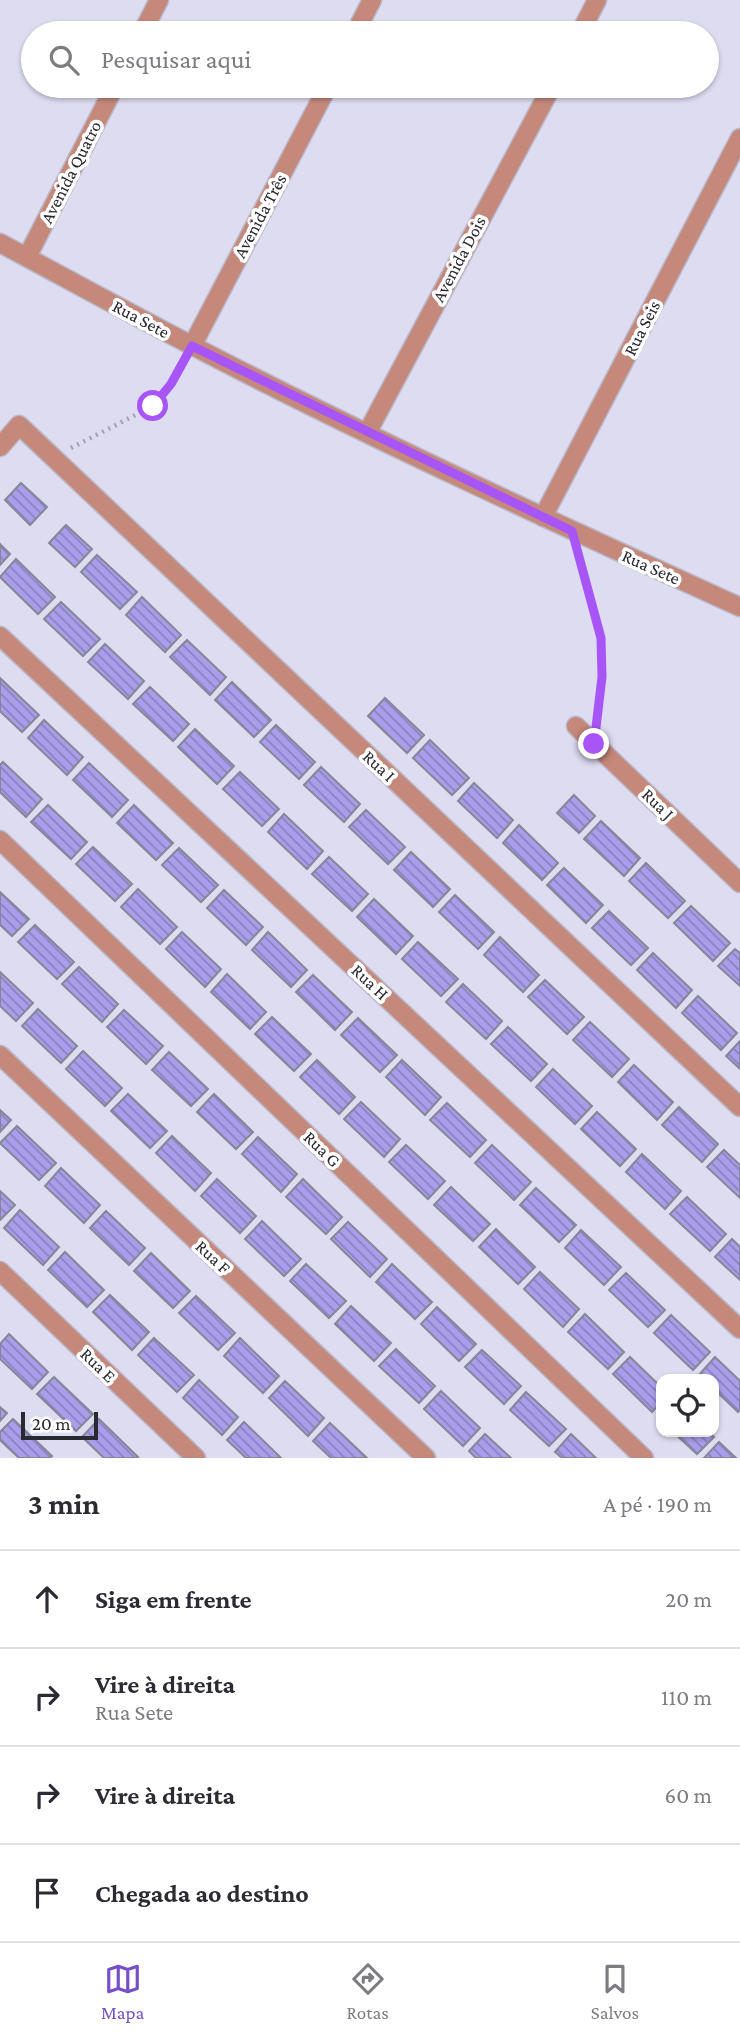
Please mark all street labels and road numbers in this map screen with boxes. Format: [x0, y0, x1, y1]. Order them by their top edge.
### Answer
street label: Avenida Quatro [37, 117, 105, 227]
street label: Avenida Três [230, 171, 290, 261]
street label: Avenida Dois [428, 213, 490, 305]
street label: Rua Sete [109, 296, 173, 342]
street label: Rua Seis [620, 297, 664, 359]
street label: Rua Sete [619, 545, 683, 589]
street label: Rua I [359, 746, 399, 786]
street label: Rua J [638, 784, 678, 824]
street label: Rua H [348, 960, 393, 1004]
street label: Rua G [300, 1127, 344, 1171]
street label: Rua F [192, 1236, 234, 1278]
street label: Rua E [76, 1344, 120, 1387]

